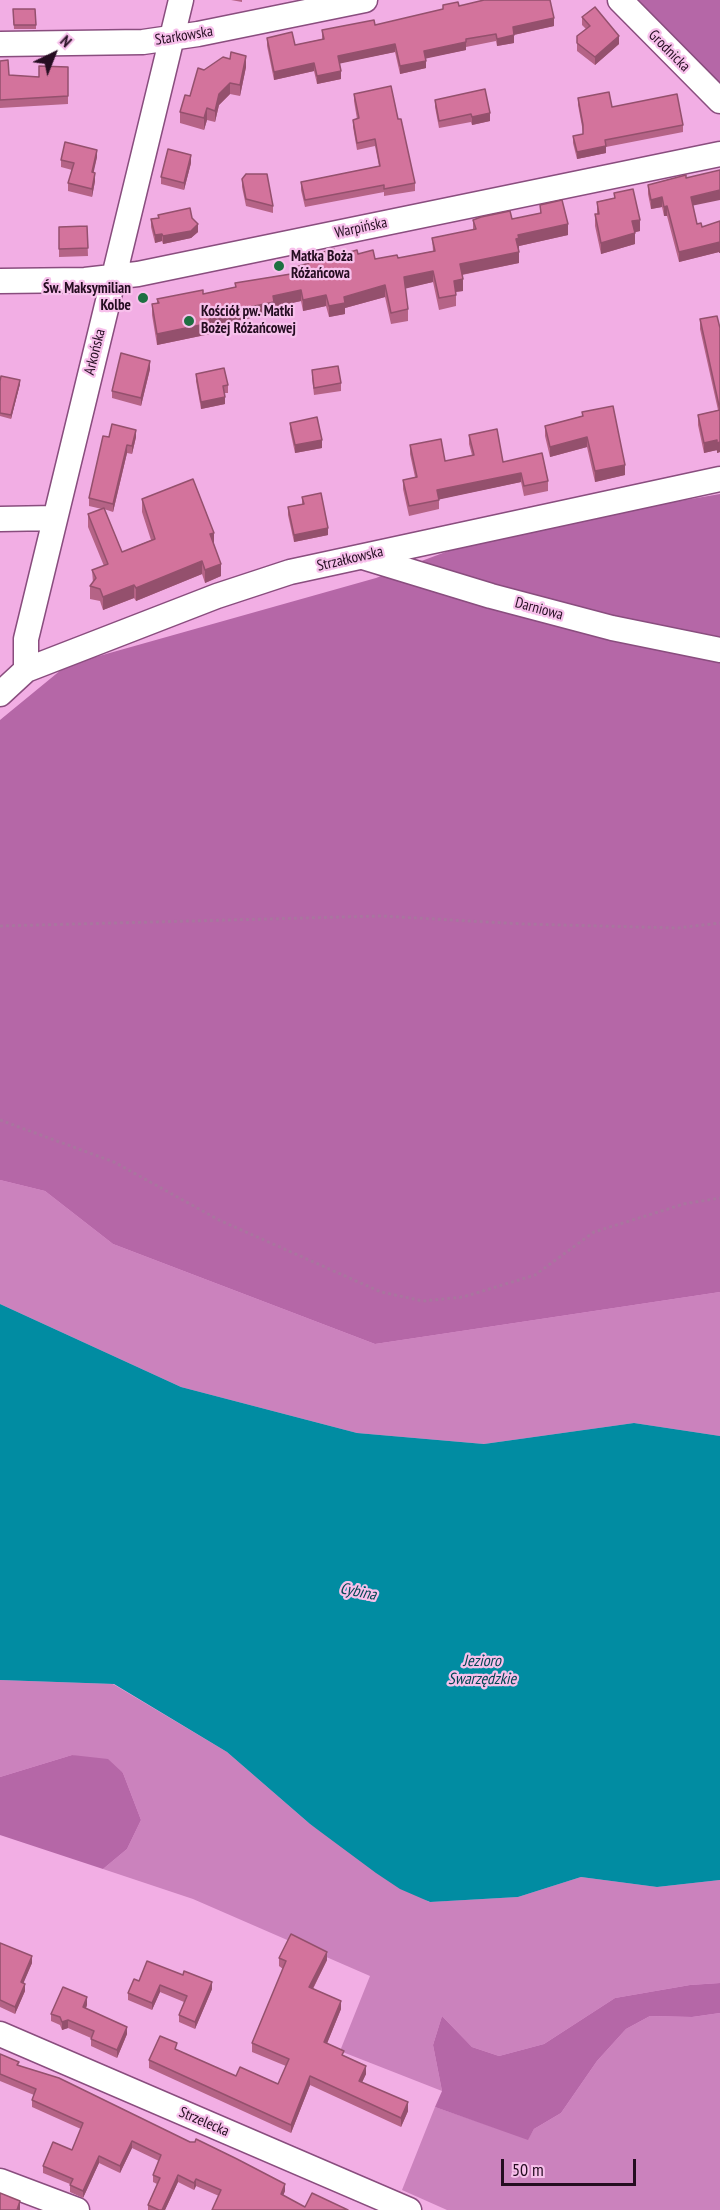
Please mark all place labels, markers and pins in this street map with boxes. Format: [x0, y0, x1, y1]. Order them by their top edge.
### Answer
place label: Matka Boża Różańcowa [291, 248, 353, 283]
marker: Matka Boża Różańcowa [272, 259, 286, 273]
place label: Św. Maksymilian Kolbe [43, 280, 131, 315]
marker: Św. Maksymilian Kolbe [136, 291, 150, 305]
place label: Kościół pw. Matki Bożej Różańcowej [201, 303, 296, 338]
marker: Kościół pw. Matki Bożej Różańcowej [182, 314, 196, 328]

